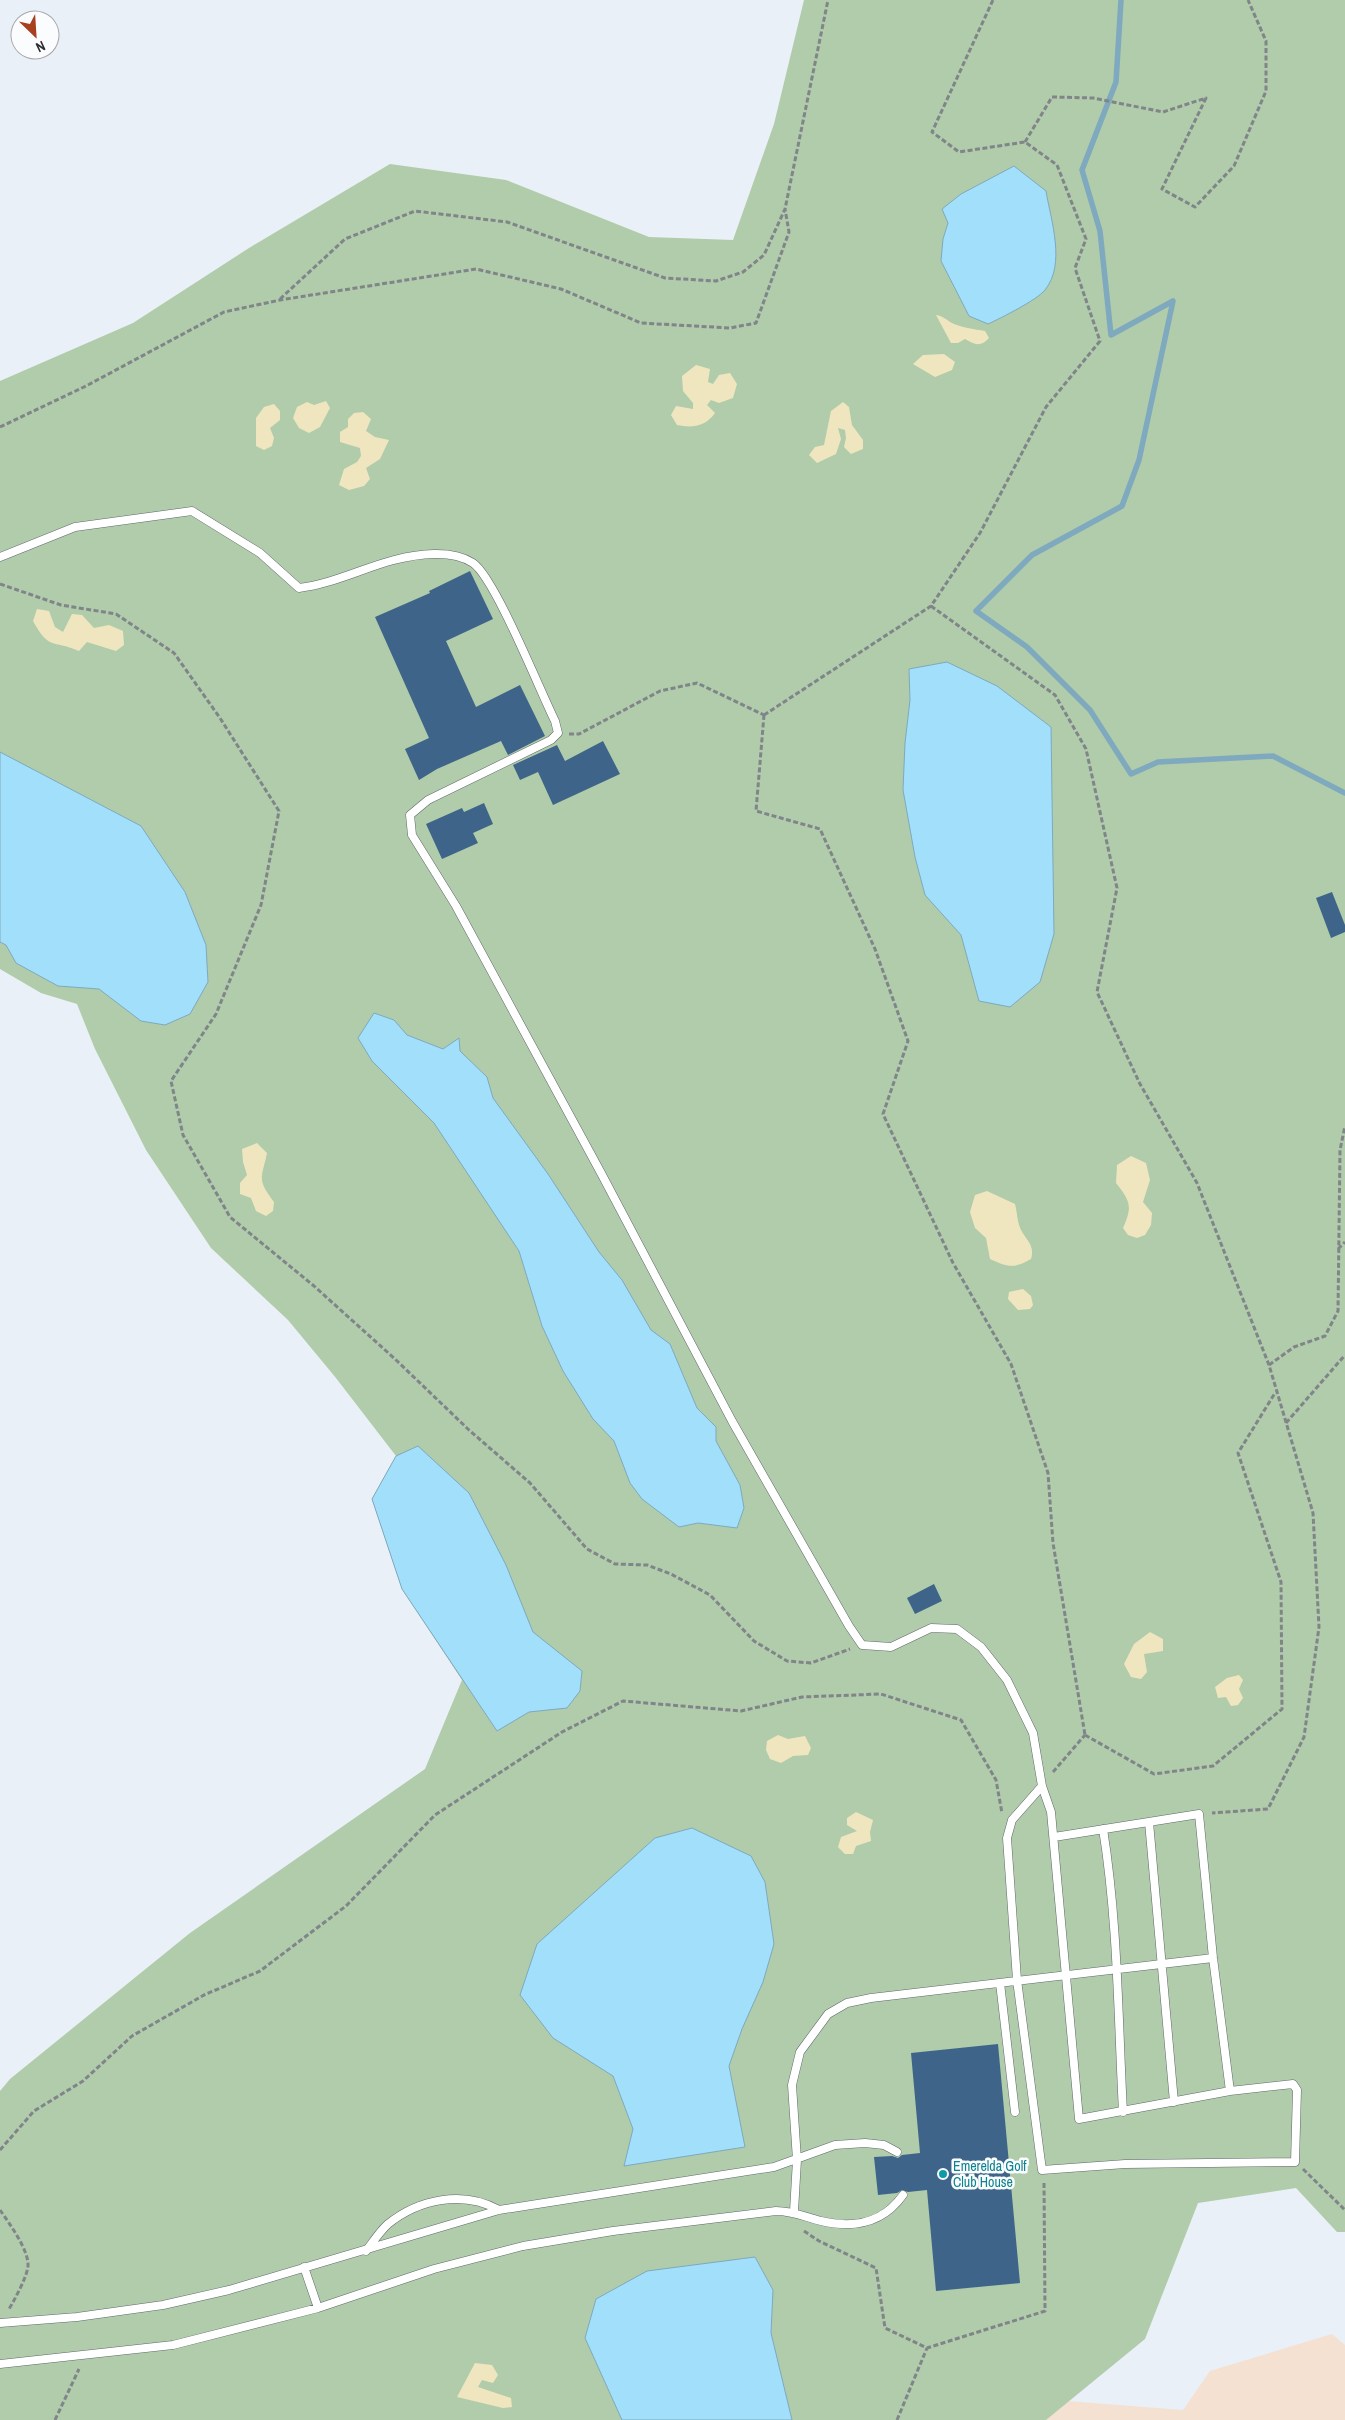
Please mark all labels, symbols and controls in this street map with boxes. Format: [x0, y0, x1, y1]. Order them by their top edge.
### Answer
north arrow [10, 10, 60, 60]
text: N [33, 37, 48, 57]
place label: Emerelda Golf Club House [953, 2157, 1027, 2191]
marker: Emerelda Golf Club House [937, 2168, 949, 2180]

